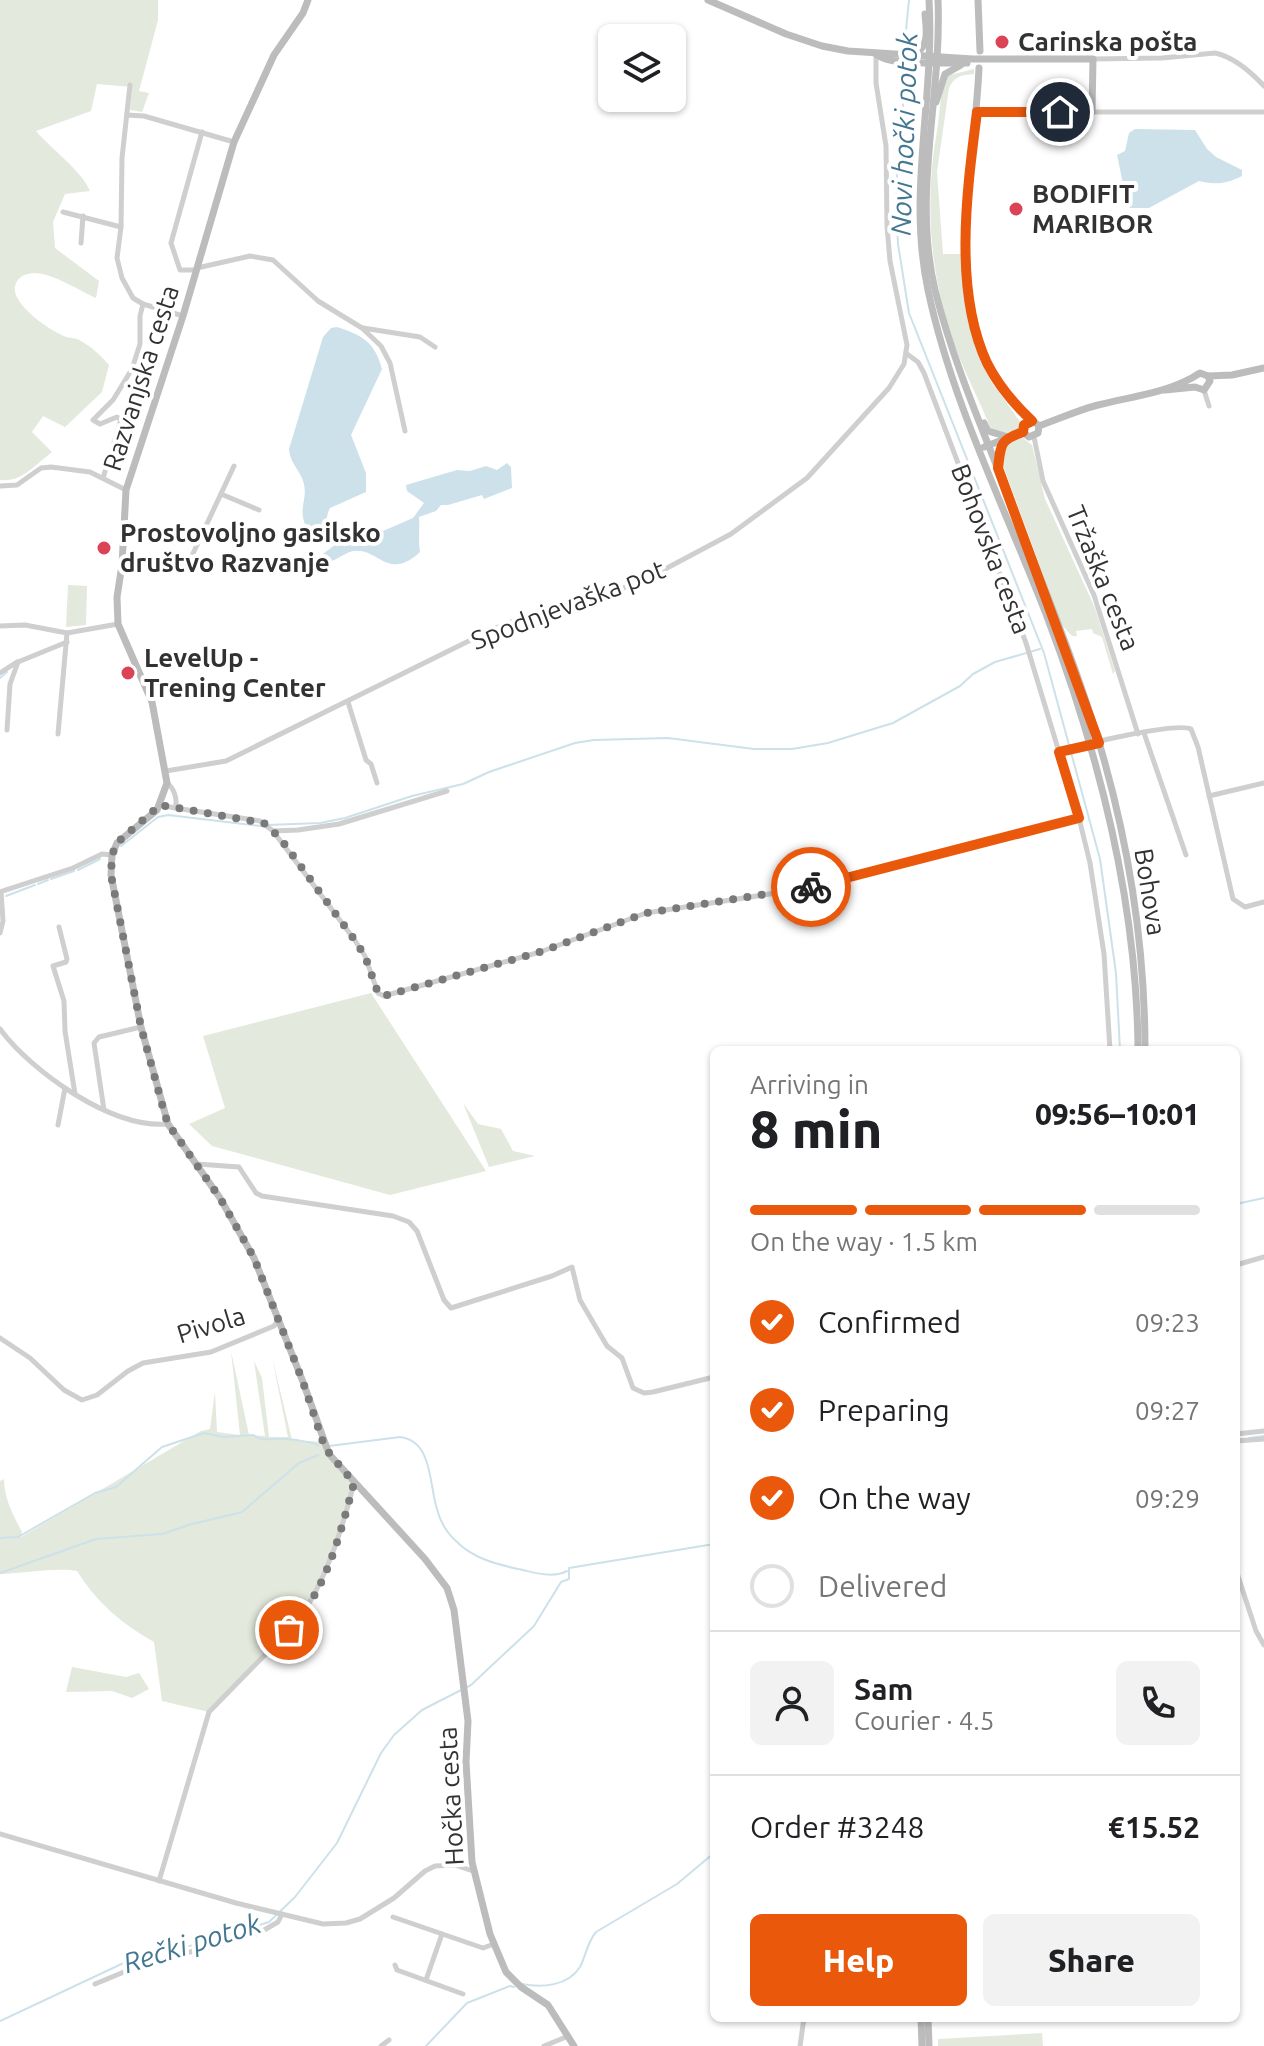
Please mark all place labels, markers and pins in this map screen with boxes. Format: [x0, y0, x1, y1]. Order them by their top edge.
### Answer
place label: Carinska pošta [1018, 27, 1197, 56]
marker: Carinska pošta [993, 33, 1011, 51]
pin [1026, 78, 1094, 146]
place label: BODIFIT MARIBOR [1032, 179, 1153, 238]
marker: BODIFIT MARIBOR [1007, 200, 1025, 218]
place label: Prostovoljno gasilsko društvo Razvanje [120, 518, 381, 577]
marker: Prostovoljno gasilsko društvo Razvanje [95, 539, 113, 557]
place label: LevelUp - Trening Center [144, 643, 326, 702]
marker: LevelUp - Trening Center [119, 664, 137, 682]
pin [255, 1596, 323, 1664]

